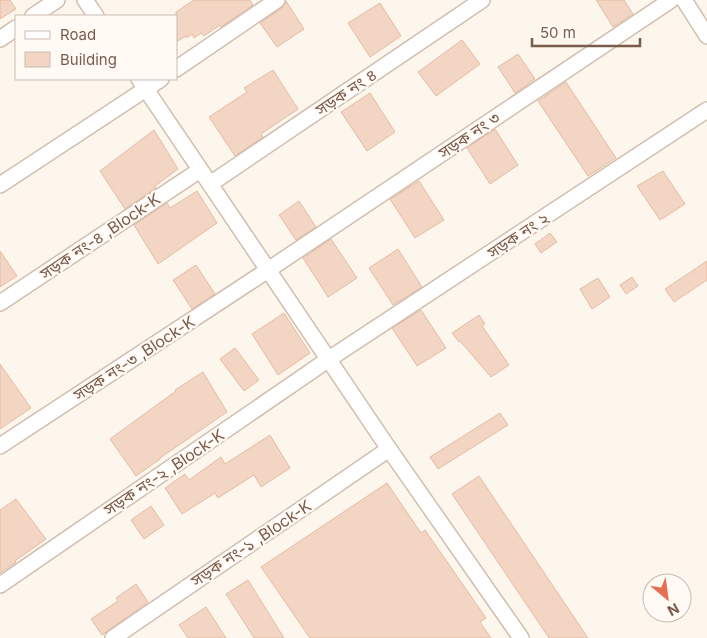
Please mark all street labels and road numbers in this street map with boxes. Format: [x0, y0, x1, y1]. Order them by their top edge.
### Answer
street label: সড়ক নং ৪ [311, 64, 380, 120]
street label: সড়ক নং ৩ [434, 107, 504, 163]
street label: সড়ক নং-৪ ,Block-K [35, 188, 164, 284]
street label: সড়ক নং ২ [483, 207, 553, 263]
street label: সড়ক নং-৩ ,Block-K [69, 311, 199, 405]
street label: সড়ক নং-২ ,Block-K [99, 424, 228, 520]
street label: সড়ক নং-১ ,Block-K [186, 495, 315, 591]

